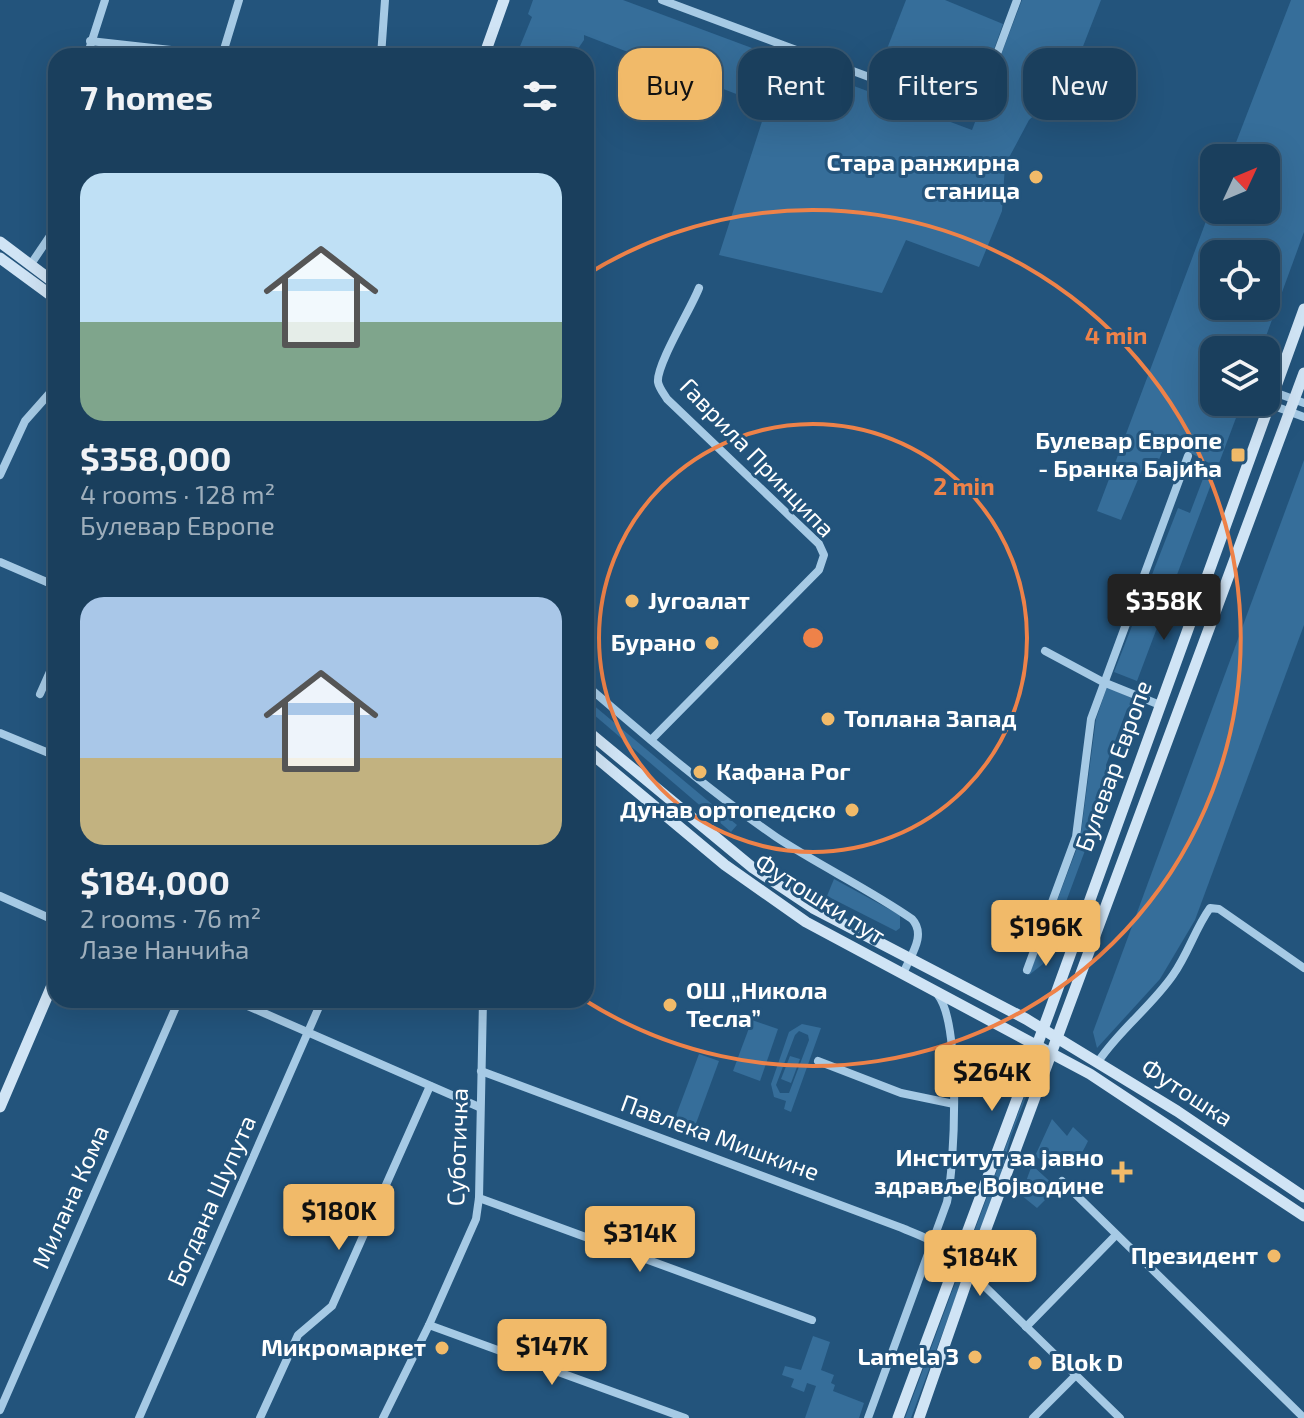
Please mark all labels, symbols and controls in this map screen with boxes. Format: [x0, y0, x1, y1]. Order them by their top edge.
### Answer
chip: Buy [618, 48, 722, 120]
chip: Rent [738, 48, 853, 120]
chip: Filters [869, 48, 1007, 120]
chip: New [1023, 48, 1136, 120]
icon: filters [518, 74, 562, 118]
text: 7 homes [80, 76, 213, 117]
north arrow [1200, 144, 1280, 224]
map controls [1200, 144, 1280, 416]
place label: Стара ранжирна станица [827, 147, 1020, 204]
marker: Стара ранжирна станица [1027, 168, 1045, 186]
icon: home [249, 225, 393, 369]
button: locate [1200, 240, 1280, 320]
text: 4 min [1085, 320, 1147, 349]
button: layers [1200, 336, 1280, 416]
street label: Гаврила Принципа [675, 371, 841, 543]
place label: Булевар Европе - Бранка Бајића [1035, 425, 1222, 482]
text: $358,000 [80, 437, 232, 478]
marker: Булевар Европе - Бранка Бајића [1229, 446, 1247, 464]
text: 2 min [933, 471, 995, 500]
text: 4 rooms · 128 m² [80, 478, 275, 509]
text: Булевар Европе [80, 509, 275, 540]
pin: $358K [1108, 574, 1220, 642]
text: $358K [1126, 584, 1202, 615]
place label: Југоалат [648, 585, 750, 614]
marker: Југоалат [623, 592, 641, 610]
centre of rings [799, 624, 827, 652]
place label: Бурано [611, 627, 696, 656]
marker: Бурано [703, 634, 721, 652]
icon: home [249, 649, 393, 793]
street label: Булевар Европе [1068, 676, 1158, 855]
place label: Топлана Запад [844, 703, 1017, 732]
marker: Топлана Запад [819, 710, 837, 728]
place label: Кафана Рог [716, 756, 851, 785]
marker: Кафана Рог [691, 763, 709, 781]
place label: Дунав ортопедско [620, 794, 836, 823]
marker: Дунав ортопедско [843, 801, 861, 819]
street label: Футошки пут [750, 846, 891, 950]
text: $184,000 [80, 861, 230, 902]
pin: $196K [990, 900, 1102, 968]
text: 2 rooms · 76 m² [80, 902, 261, 933]
text: $196K [1009, 910, 1083, 941]
text: Лазе Нанчића [80, 933, 249, 964]
place label: ОШ „Никола Тесла” [686, 975, 828, 1032]
marker: ОШ „Никола Тесла” [661, 996, 679, 1014]
pin: $264K [936, 1045, 1048, 1113]
street label: Футошка [1136, 1051, 1239, 1133]
text: $264K [953, 1055, 1031, 1086]
street label: Суботичка [440, 1087, 474, 1207]
street label: Павлека Мишкине [617, 1087, 824, 1186]
street label: Богдана Шупута [160, 1110, 262, 1291]
street label: Милана Кома [25, 1120, 114, 1272]
place label: Институт за јавно здравље Војводине [874, 1142, 1104, 1199]
marker: Институт за јавно здравље Војводине [1111, 1161, 1133, 1183]
pin: $180K [283, 1184, 395, 1252]
text: $180K [301, 1194, 377, 1225]
pin: $314K [584, 1206, 696, 1274]
text: $314K [603, 1216, 677, 1247]
pin: $184K [924, 1230, 1036, 1298]
text: $184K [942, 1240, 1018, 1271]
place label: Президент [1131, 1240, 1258, 1269]
marker: Президент [1265, 1247, 1283, 1265]
pin: $147K [496, 1319, 608, 1387]
text: $147K [515, 1329, 589, 1360]
place label: Микромаркет [261, 1332, 426, 1361]
marker: Микромаркет [433, 1339, 451, 1357]
place label: Lamela 3 [857, 1341, 959, 1370]
place label: Blok D [1051, 1347, 1123, 1376]
marker: Lamela 3 [966, 1348, 984, 1366]
marker: Blok D [1026, 1354, 1044, 1372]

